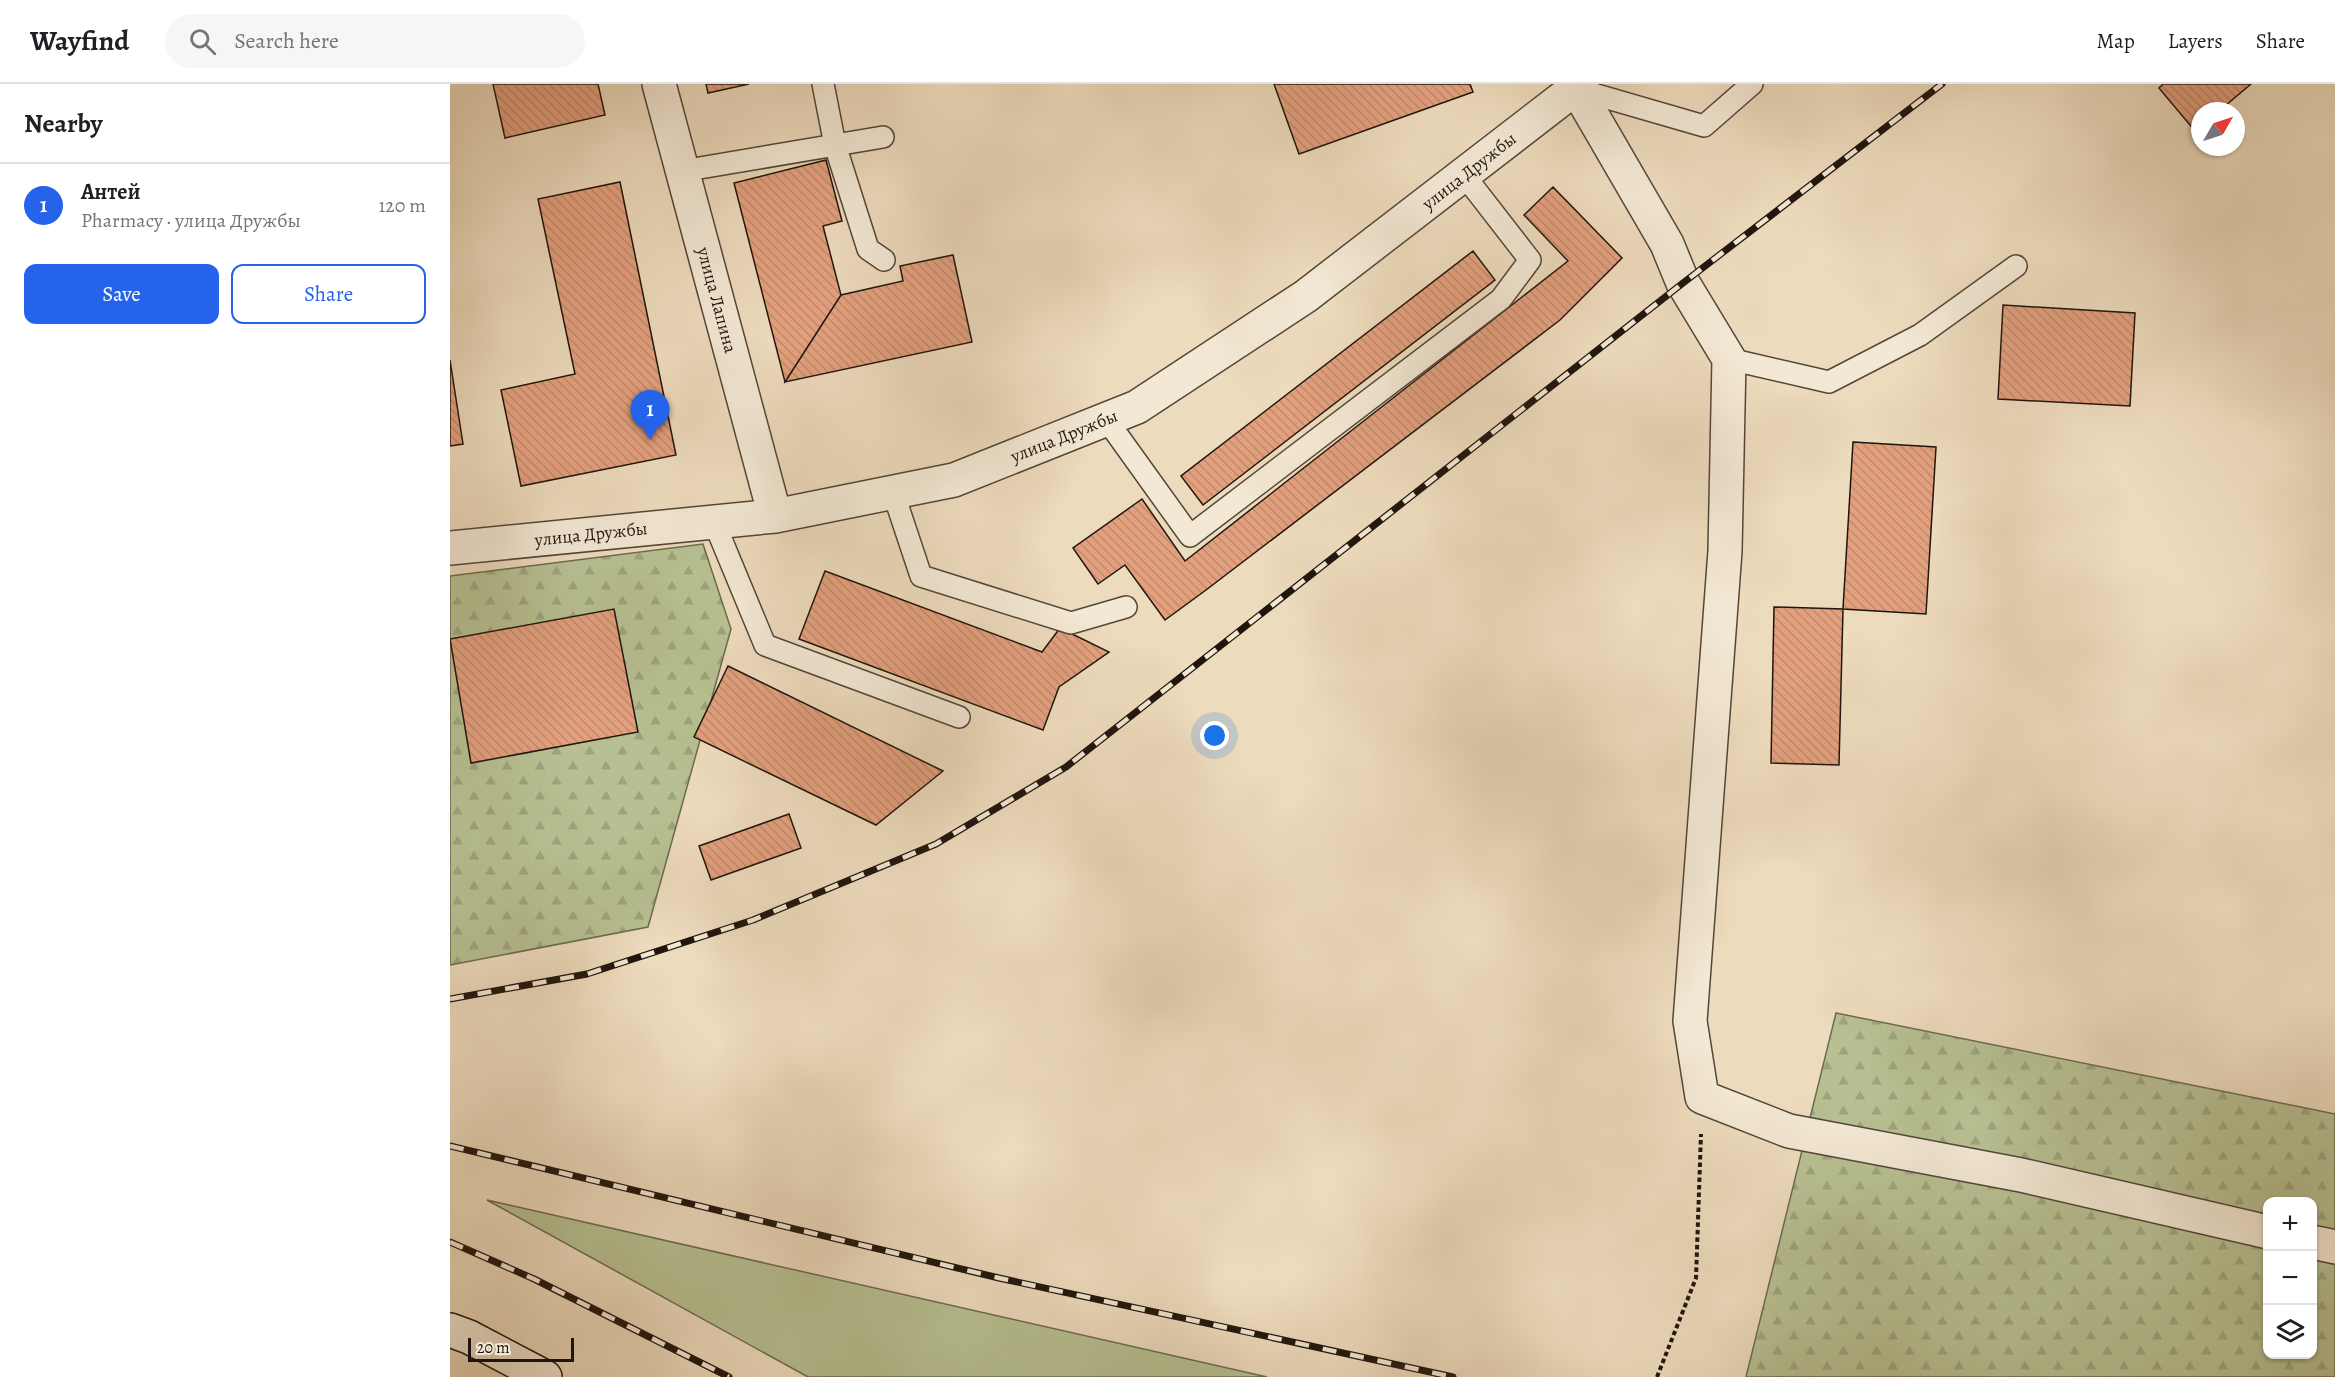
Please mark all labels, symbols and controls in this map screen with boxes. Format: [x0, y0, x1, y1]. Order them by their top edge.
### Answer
search box [165, 14, 585, 68]
text: Wayfind [30, 22, 129, 60]
icon: search [186, 25, 219, 58]
text: Search here [234, 26, 339, 56]
text: Map [2096, 27, 2135, 55]
text: Layers [2168, 27, 2223, 55]
text: Share [2256, 27, 2305, 55]
north arrow [2191, 102, 2245, 156]
text: Nearby [24, 106, 103, 141]
street label: улица Дружбы [1416, 127, 1521, 216]
text: Антей [81, 177, 141, 207]
text: 1 [40, 192, 47, 219]
text: 120 m [378, 192, 426, 219]
text: Pharmacy · улица Дружбы [81, 207, 301, 234]
street label: улица Лапина [691, 243, 743, 356]
button: Save [24, 264, 219, 324]
button: Share [231, 264, 426, 324]
pin: 1 [630, 390, 670, 440]
street label: улица Дружбы [1006, 404, 1121, 469]
street label: улица Дружбы [532, 516, 649, 552]
your location [1200, 721, 1229, 750]
map controls [2263, 1197, 2317, 1359]
button: + [2263, 1197, 2317, 1251]
button: − [2263, 1251, 2317, 1305]
button: layers [2263, 1305, 2317, 1359]
scale bar [468, 1335, 574, 1362]
text: 20 m [477, 1337, 510, 1359]

